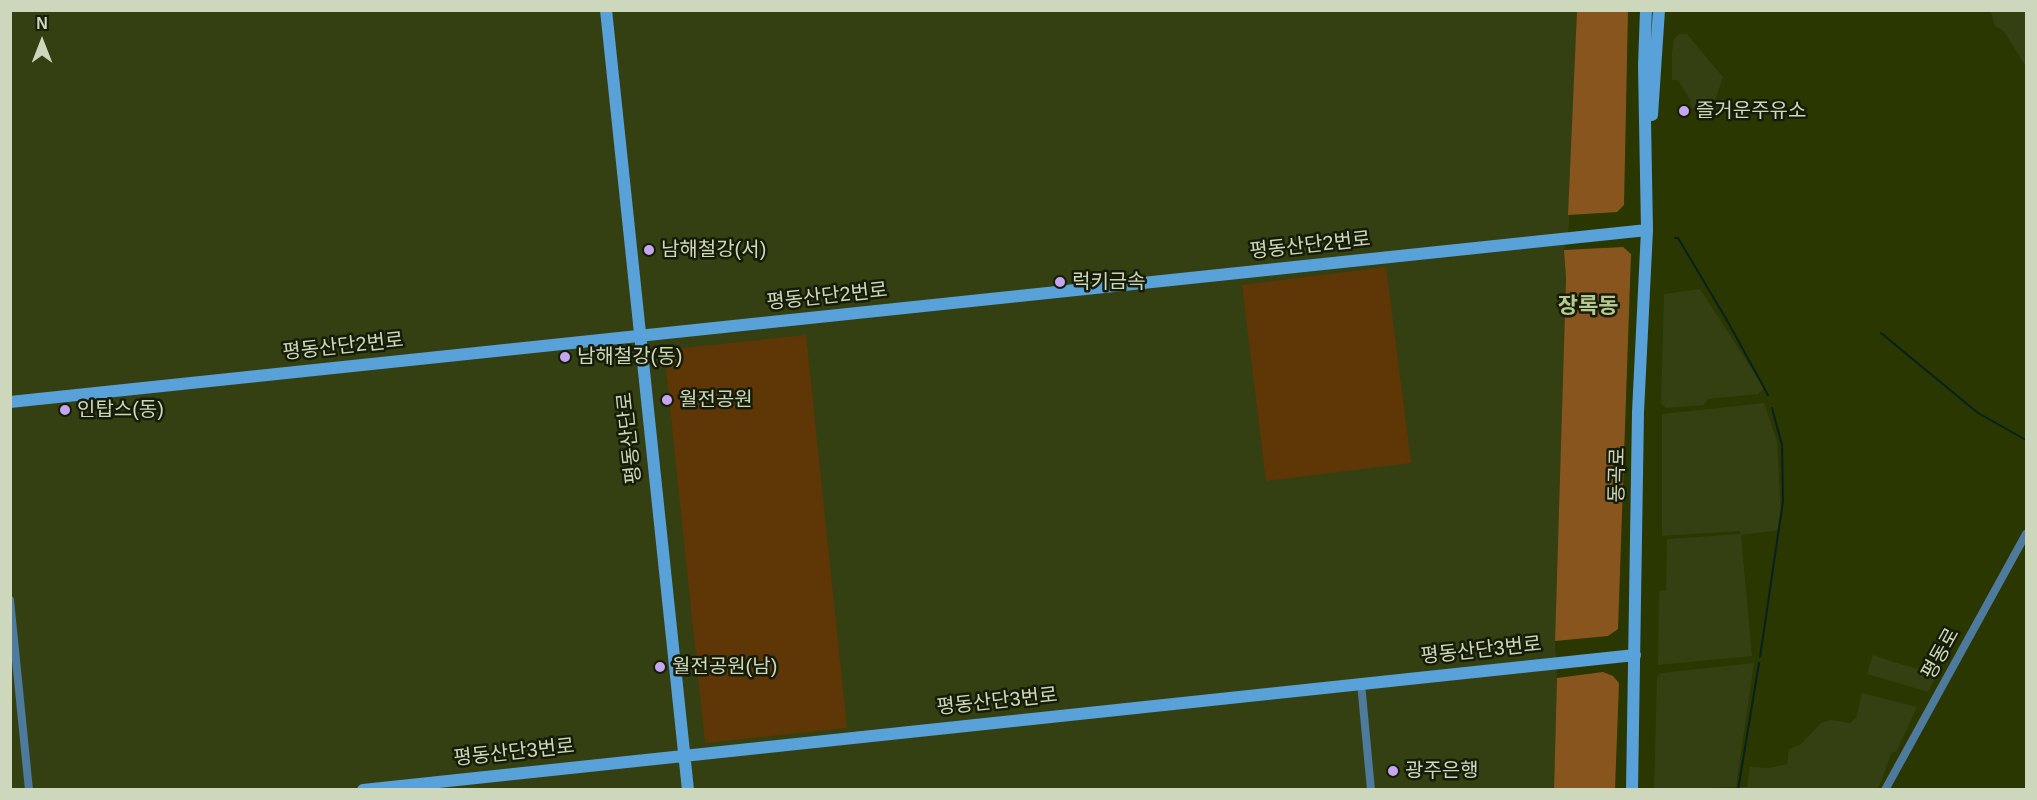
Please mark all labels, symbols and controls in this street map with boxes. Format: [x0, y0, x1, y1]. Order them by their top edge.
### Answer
north arrow [12, 12, 72, 72]
text: N [36, 15, 48, 32]
place label: 즐거운주유소 [1696, 99, 1806, 123]
marker: 즐거운주유소 [1677, 104, 1691, 118]
street label: 평동산단2번로 [1248, 228, 1372, 264]
place label: 남해철강(서) [661, 238, 766, 262]
marker: 남해철강(서) [642, 243, 656, 257]
place label: 럭키금속 [1072, 270, 1146, 294]
marker: 럭키금속 [1053, 275, 1067, 289]
street label: 평동산단2번로 [765, 279, 889, 315]
district label: 장록동 [1558, 294, 1618, 320]
street label: 평동산단2번로 [281, 329, 405, 365]
place label: 남해철강(동) [577, 345, 682, 369]
marker: 남해철강(동) [558, 350, 572, 364]
place label: 월전공원 [679, 388, 753, 412]
street label: 평동산단로 [613, 391, 647, 485]
marker: 월전공원 [660, 393, 674, 407]
place label: 인탑스(동) [77, 398, 164, 422]
marker: 인탑스(동) [58, 403, 72, 417]
street label: 동곡로 [1606, 447, 1630, 503]
street label: 평동로 [1917, 624, 1965, 684]
street label: 평동산단3번로 [1419, 633, 1543, 669]
place label: 월전공원(남) [672, 655, 777, 679]
marker: 월전공원(남) [653, 660, 667, 674]
street label: 평동산단3번로 [935, 684, 1059, 720]
street label: 평동산단3번로 [452, 735, 576, 771]
place label: 광주은행 [1405, 759, 1479, 783]
marker: 광주은행 [1386, 764, 1400, 778]

